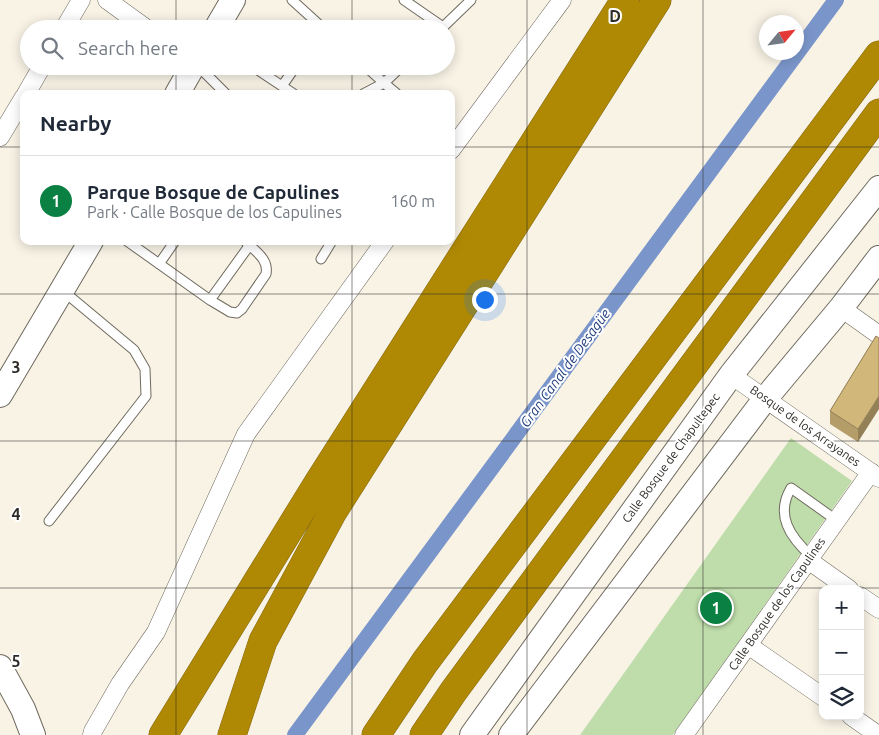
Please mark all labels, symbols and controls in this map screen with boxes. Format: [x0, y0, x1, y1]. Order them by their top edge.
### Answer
text: D [609, 7, 621, 25]
north arrow [759, 15, 804, 60]
search box [20, 20, 455, 75]
icon: search [38, 34, 66, 62]
text: Search here [78, 37, 178, 59]
text: Nearby [40, 111, 111, 135]
text: Parque Bosque de Capulines [87, 181, 340, 203]
text: 1 [51, 192, 61, 210]
text: 160 m [390, 192, 435, 210]
text: Park · Calle Bosque de los Capulines [87, 203, 342, 221]
your location [472, 287, 498, 313]
water label: Gran Canal de Desagüe [517, 306, 613, 430]
text: 3 [11, 358, 21, 376]
street label: Bosque de los Arrayanes [748, 383, 863, 469]
street label: Calle Bosque de Chapultepec [619, 390, 722, 525]
text: 4 [11, 505, 21, 523]
street label: Calle Bosque de los Capulines [726, 535, 828, 673]
map controls [819, 585, 864, 720]
button: + [819, 585, 864, 630]
pin: 1 [700, 589, 732, 627]
button: − [819, 630, 864, 675]
text: 5 [11, 652, 21, 670]
button: layers [819, 675, 864, 720]

